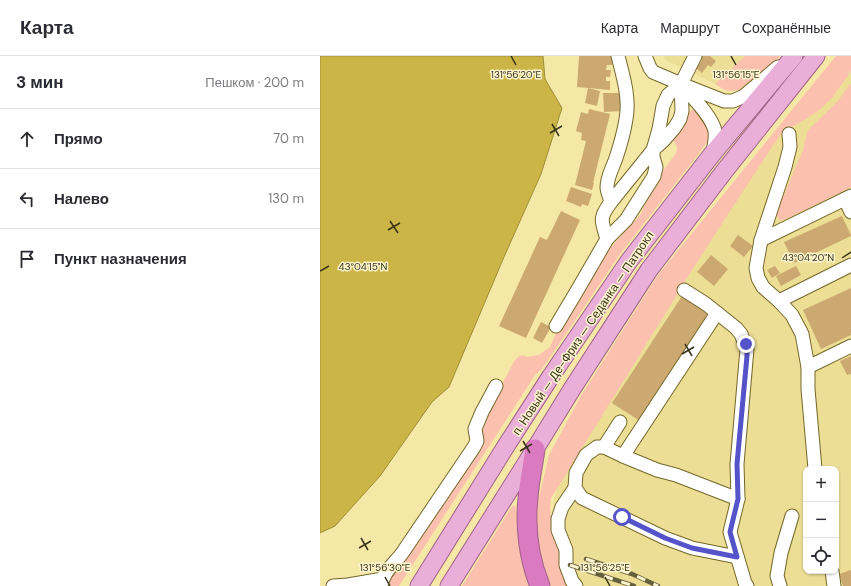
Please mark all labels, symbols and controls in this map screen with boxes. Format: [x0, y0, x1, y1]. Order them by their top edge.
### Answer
text: Карта [20, 15, 74, 40]
text: Карта [601, 19, 638, 37]
text: Маршрут [660, 19, 720, 37]
text: Сохранённые [742, 19, 831, 37]
text: 131°56'20"E [491, 68, 542, 81]
text: 131°56'15"E [713, 68, 760, 81]
text: 3 мин [16, 71, 64, 93]
text: Пешком · 200 m [205, 74, 304, 91]
icon: ahead [16, 128, 38, 150]
text: Прямо [54, 129, 103, 149]
text: 70 m [273, 130, 304, 147]
icon: left [16, 188, 38, 210]
text: Налево [54, 189, 109, 209]
text: 130 m [268, 190, 304, 207]
street label: п. Новый — Де-Фриз — Седанка — Патрокл [508, 228, 658, 438]
icon: arrive [16, 248, 38, 270]
text: Пункт назначения [54, 249, 187, 269]
text: 43°04'20"N [782, 251, 834, 264]
text: 43°04'15"N [339, 260, 387, 273]
route end [737, 335, 755, 353]
map controls [803, 466, 839, 574]
button: + [803, 466, 839, 502]
button: − [803, 502, 839, 538]
route start [613, 508, 631, 526]
button: locate [803, 538, 839, 574]
text: 131°56'30"E [360, 561, 411, 574]
text: 131°56'25"E [580, 561, 630, 574]

